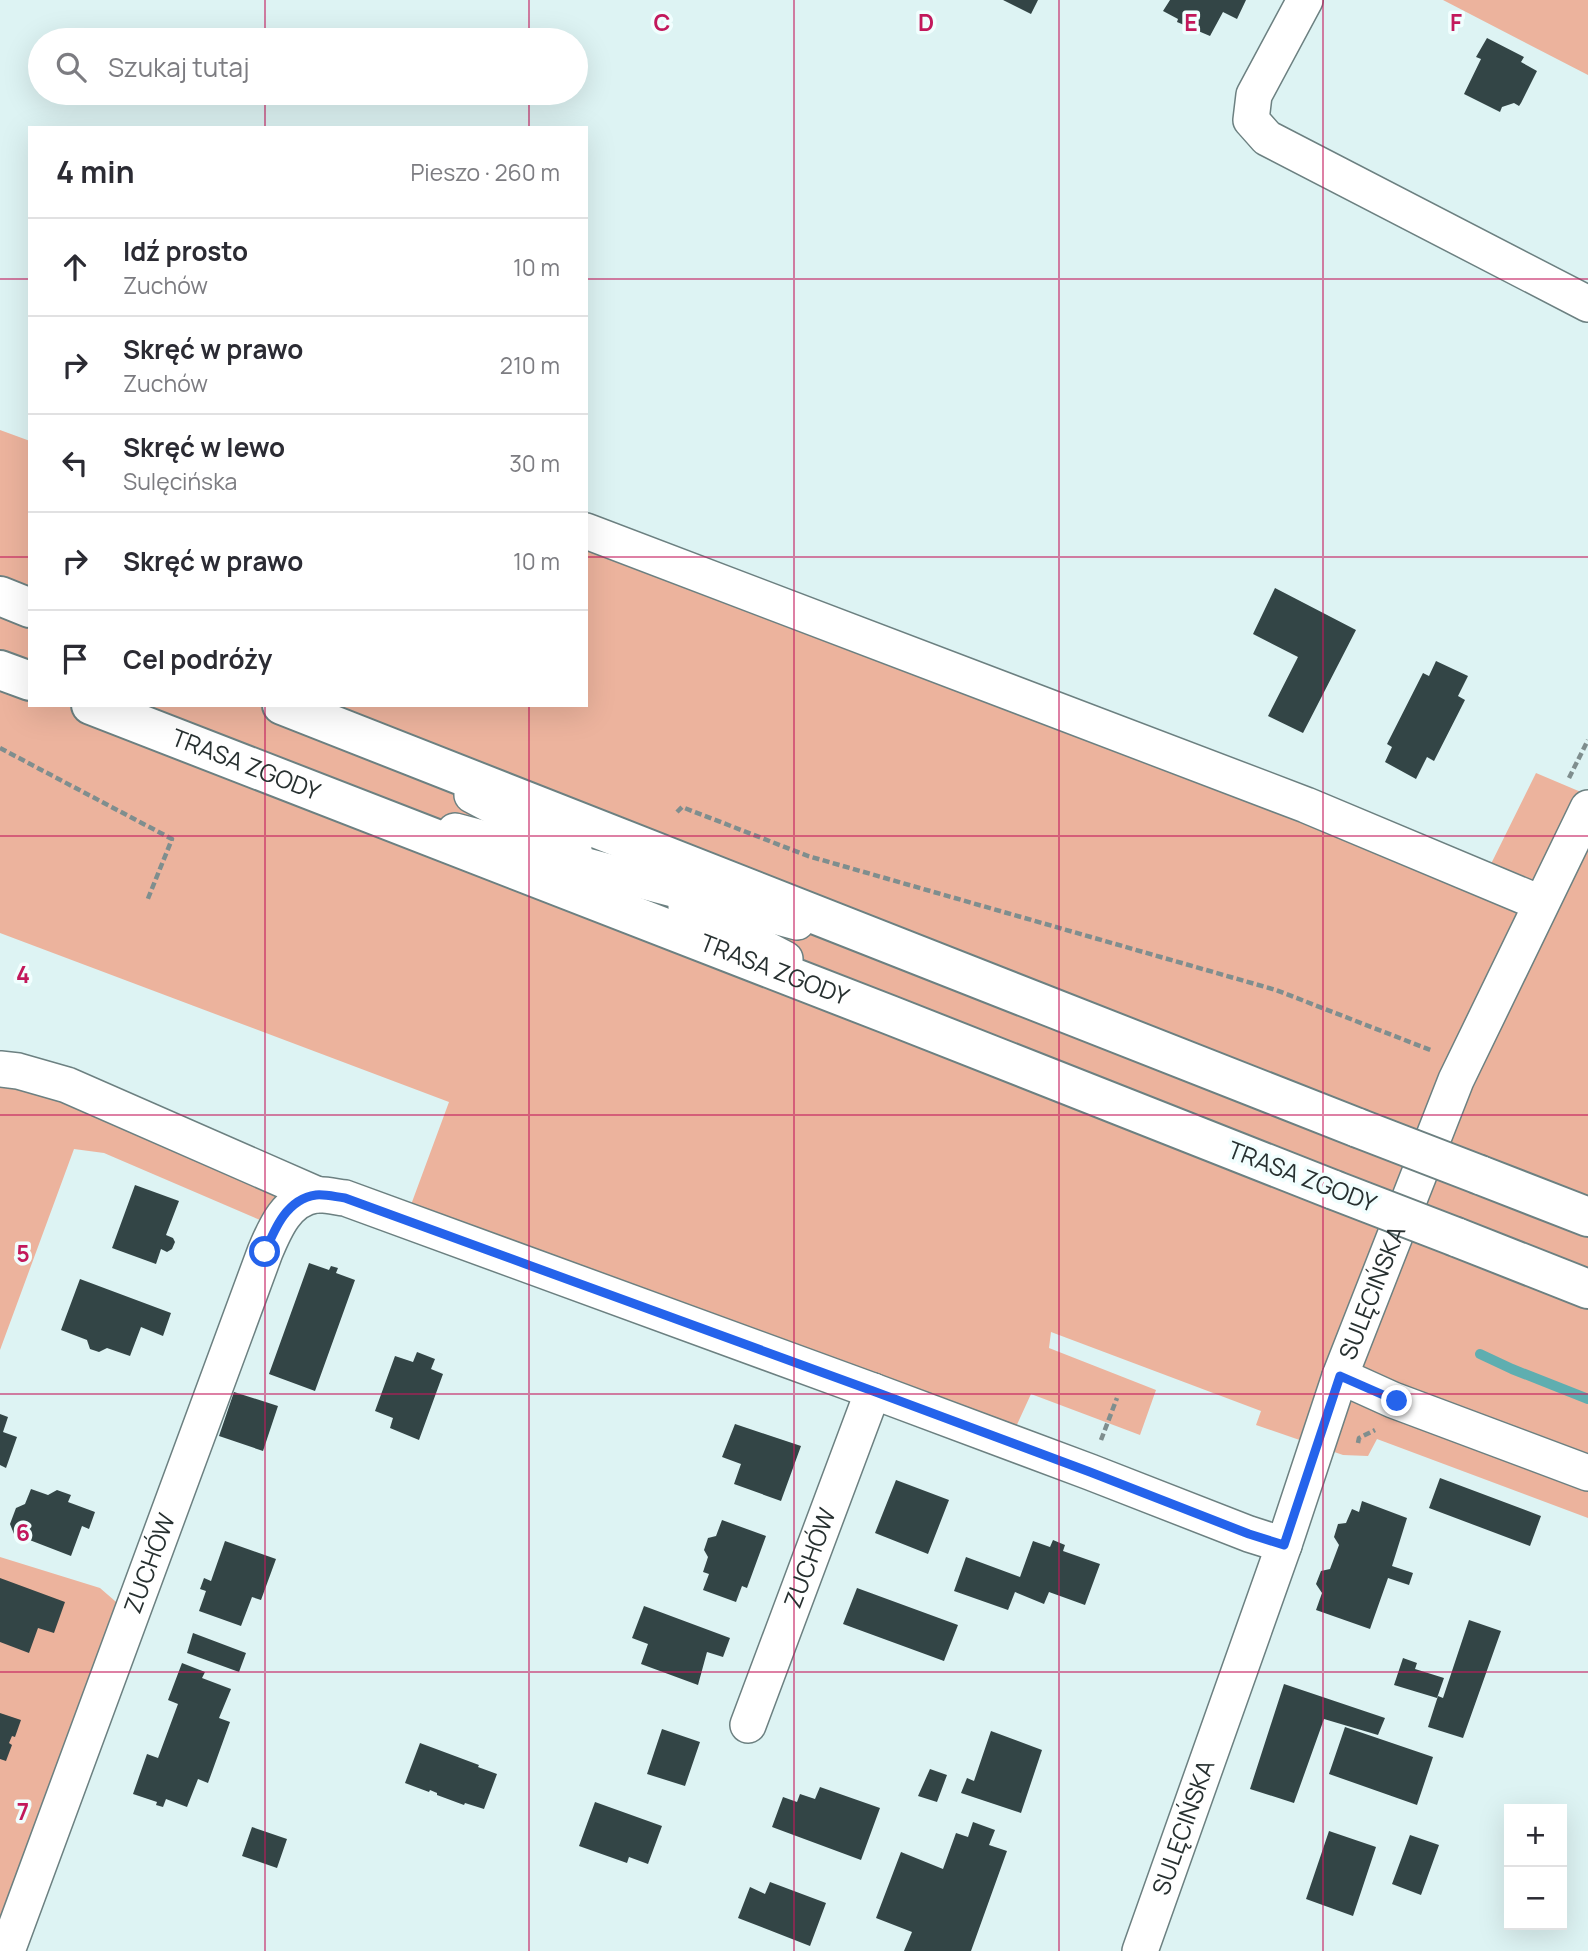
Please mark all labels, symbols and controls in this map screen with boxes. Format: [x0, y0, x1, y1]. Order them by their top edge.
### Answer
text: C [654, 6, 671, 38]
text: D [918, 6, 934, 38]
text: E [1184, 6, 1198, 38]
text: F [1450, 6, 1462, 38]
search box [28, 28, 588, 105]
icon: search [52, 48, 90, 86]
text: Szukaj tutaj [108, 49, 250, 85]
text: 4 min [56, 151, 134, 192]
text: Pieszo · 260 m [410, 156, 560, 188]
text: Idź prosto [123, 233, 248, 269]
icon: ahead [56, 248, 94, 286]
text: 10 m [513, 251, 560, 283]
text: Zuchów [123, 269, 208, 301]
text: Skręć w prawo [123, 331, 303, 367]
icon: right [56, 346, 94, 384]
text: 210 m [500, 349, 560, 381]
text: Zuchów [123, 367, 208, 399]
text: Skręć w lewo [123, 429, 285, 465]
icon: left [56, 444, 94, 482]
text: 30 m [509, 447, 560, 479]
text: Sulęcińska [123, 465, 237, 497]
icon: right [56, 542, 94, 580]
text: Skręć w prawo [123, 543, 303, 579]
text: 10 m [513, 545, 560, 577]
icon: arrive [56, 640, 94, 678]
text: Cel podróży [123, 641, 272, 677]
street label: TRASA ZGODY [167, 720, 326, 808]
street label: TRASA ZGODY [696, 925, 855, 1013]
text: 4 [16, 958, 30, 990]
street label: TRASA ZGODY [1223, 1132, 1382, 1219]
street label: SULĘCIŃSKA [1330, 1221, 1412, 1364]
route start [249, 1236, 280, 1267]
text: 5 [16, 1237, 30, 1269]
route end [1381, 1385, 1412, 1416]
street label: ZUCHÓW [775, 1503, 843, 1612]
street label: ZUCHÓW [115, 1508, 182, 1618]
text: 6 [16, 1516, 30, 1548]
street label: SULĘCIŃSKA [1143, 1755, 1222, 1899]
text: 7 [17, 1795, 29, 1827]
map controls [1504, 1804, 1567, 1930]
button: + [1504, 1804, 1567, 1867]
button: − [1504, 1867, 1567, 1930]

